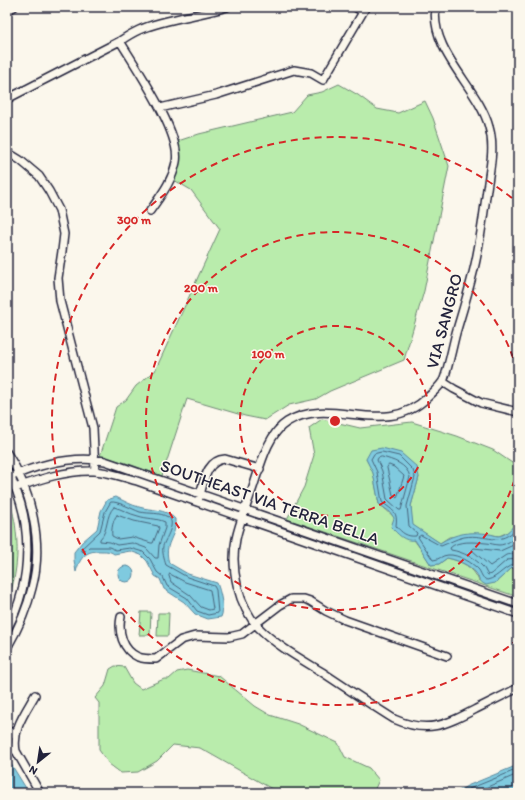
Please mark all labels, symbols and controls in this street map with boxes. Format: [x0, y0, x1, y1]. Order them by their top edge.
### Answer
text: 300 m [117, 213, 152, 227]
street label: VIA SANGRO [422, 271, 466, 371]
text: 200 m [184, 281, 219, 295]
text: 100 m [251, 347, 285, 361]
centre of rings [328, 414, 342, 428]
street label: SOUTHEAST VIA TERRA BELLA [158, 455, 382, 549]
north arrow [18, 742, 58, 782]
text: N [27, 763, 40, 778]

